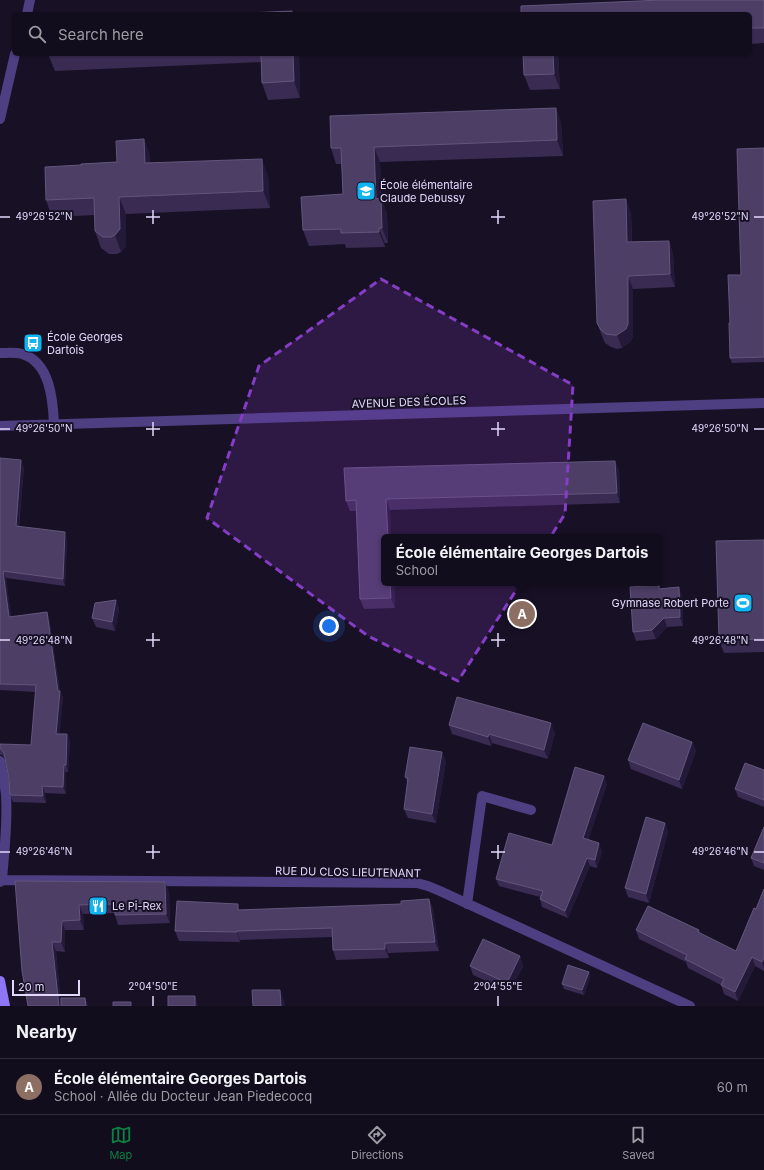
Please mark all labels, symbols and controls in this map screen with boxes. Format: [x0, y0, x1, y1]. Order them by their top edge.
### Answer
search box [12, 12, 752, 56]
icon: search [26, 23, 48, 45]
text: Search here [58, 25, 144, 44]
place label: École élémentaire Claude Debussy [380, 178, 473, 205]
school or university icon: École élémentaire Claude Debussy [355, 180, 377, 202]
text: 49°26'52"N [16, 210, 72, 222]
text: 49°26'52"N [692, 210, 748, 222]
place label: École Georges Dartois [47, 330, 123, 357]
bus stop icon: École Georges Dartois [22, 332, 44, 354]
street label: AVENUE DES ÉCOLES [351, 393, 467, 411]
text: 49°26'50"N [15, 422, 73, 434]
text: 49°26'50"N [691, 422, 749, 434]
popup [381, 534, 663, 586]
text: École élémentaire Georges Dartois [396, 543, 648, 562]
text: School [396, 562, 438, 578]
sports icon: Gymnase Robert Porte [732, 592, 754, 614]
place label: Gymnase Robert Porte [612, 596, 729, 610]
pin: A [509, 599, 535, 629]
your location [319, 616, 339, 636]
text: 49°26'48"N [16, 634, 72, 646]
text: 49°26'48"N [692, 634, 748, 646]
text: 49°26'46"N [16, 845, 72, 857]
text: 49°26'46"N [692, 845, 748, 857]
street label: RUE DU CLOS LIEUTENANT [275, 864, 421, 880]
restaurant icon: Le Pi-Rex [87, 895, 109, 917]
place label: Le Pi-Rex [112, 899, 162, 913]
scale bar [12, 978, 80, 997]
text: 20 m [18, 980, 44, 994]
text: 2°04'50"E [128, 980, 178, 992]
text: 2°04'55"E [473, 980, 523, 992]
text: Nearby [16, 1022, 77, 1042]
text: École élémentaire Georges Dartois [54, 1069, 307, 1088]
text: A [24, 1079, 34, 1095]
text: 60 m [717, 1079, 748, 1095]
text: School · Allée du Docteur Jean Piedecocq [54, 1088, 312, 1104]
tab: Map [109, 1124, 132, 1162]
tab: Directions [351, 1124, 404, 1162]
tab: Saved [622, 1124, 655, 1162]

